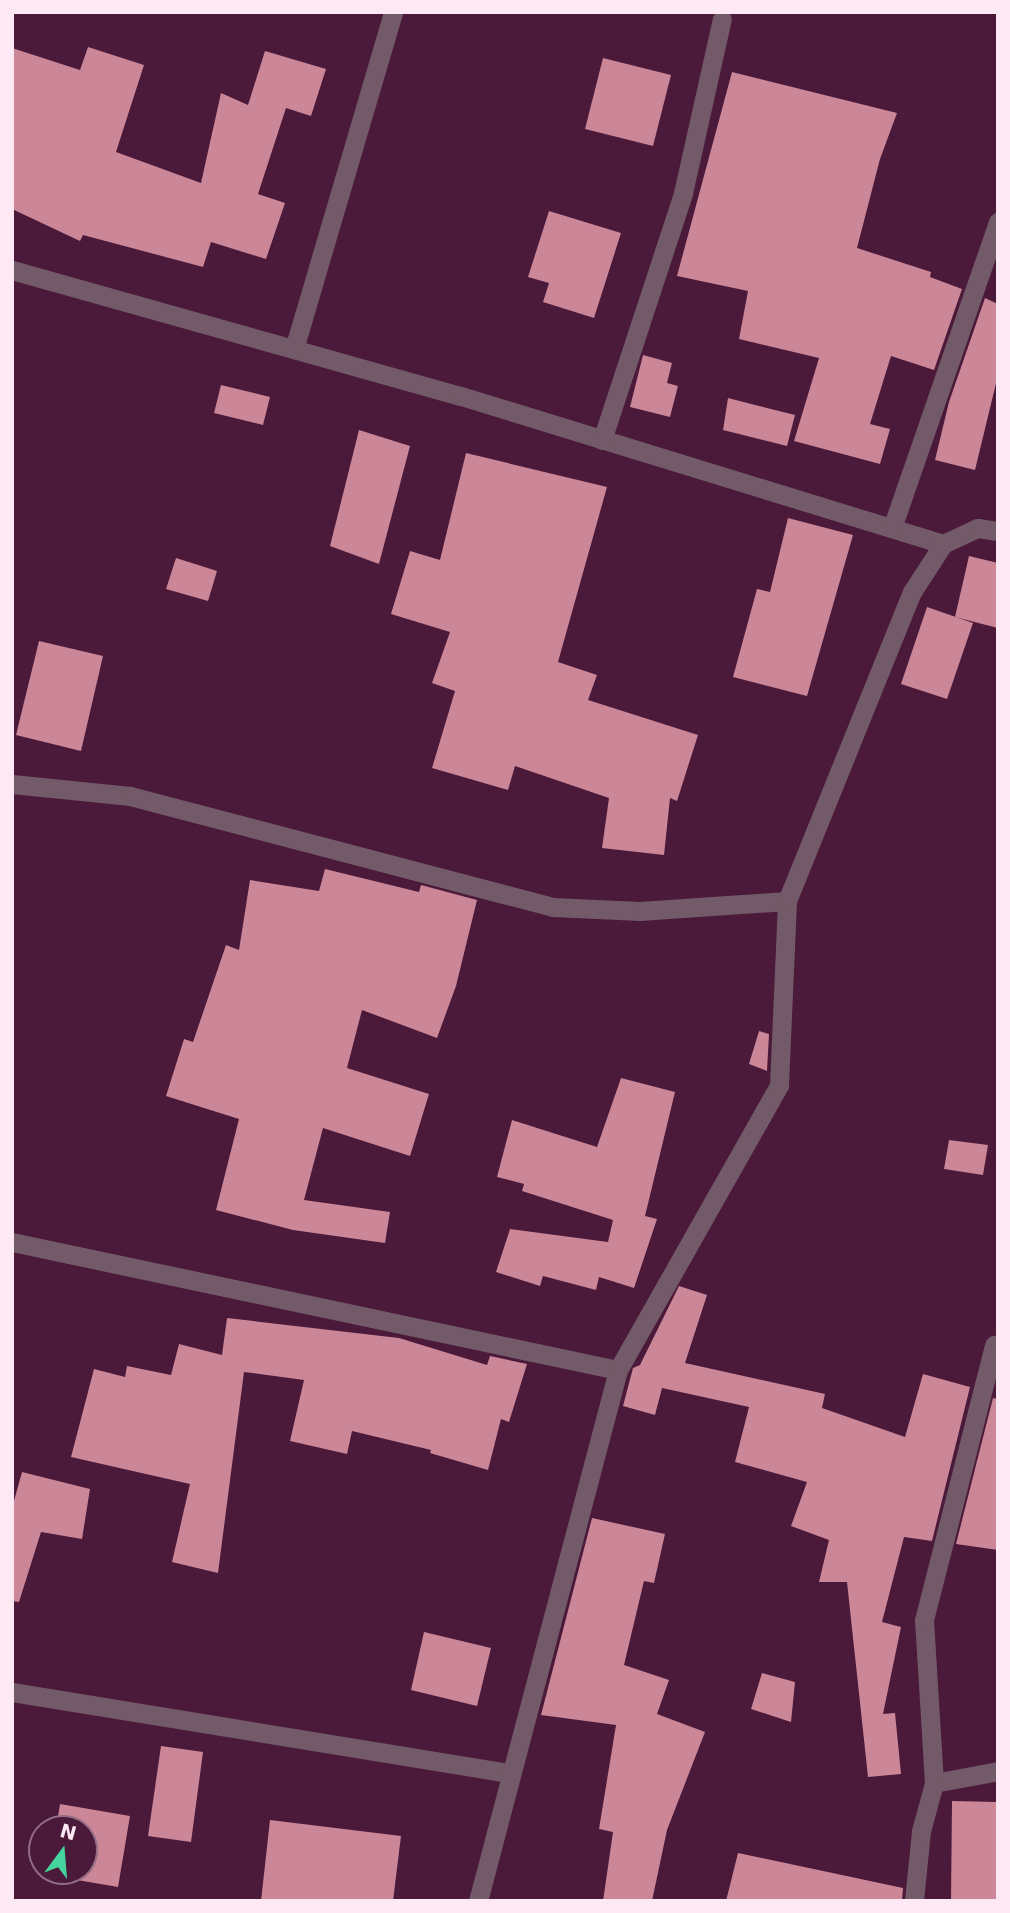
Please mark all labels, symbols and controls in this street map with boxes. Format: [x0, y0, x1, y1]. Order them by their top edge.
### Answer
north arrow [28, 1815, 98, 1885]
text: N [58, 1819, 79, 1845]

